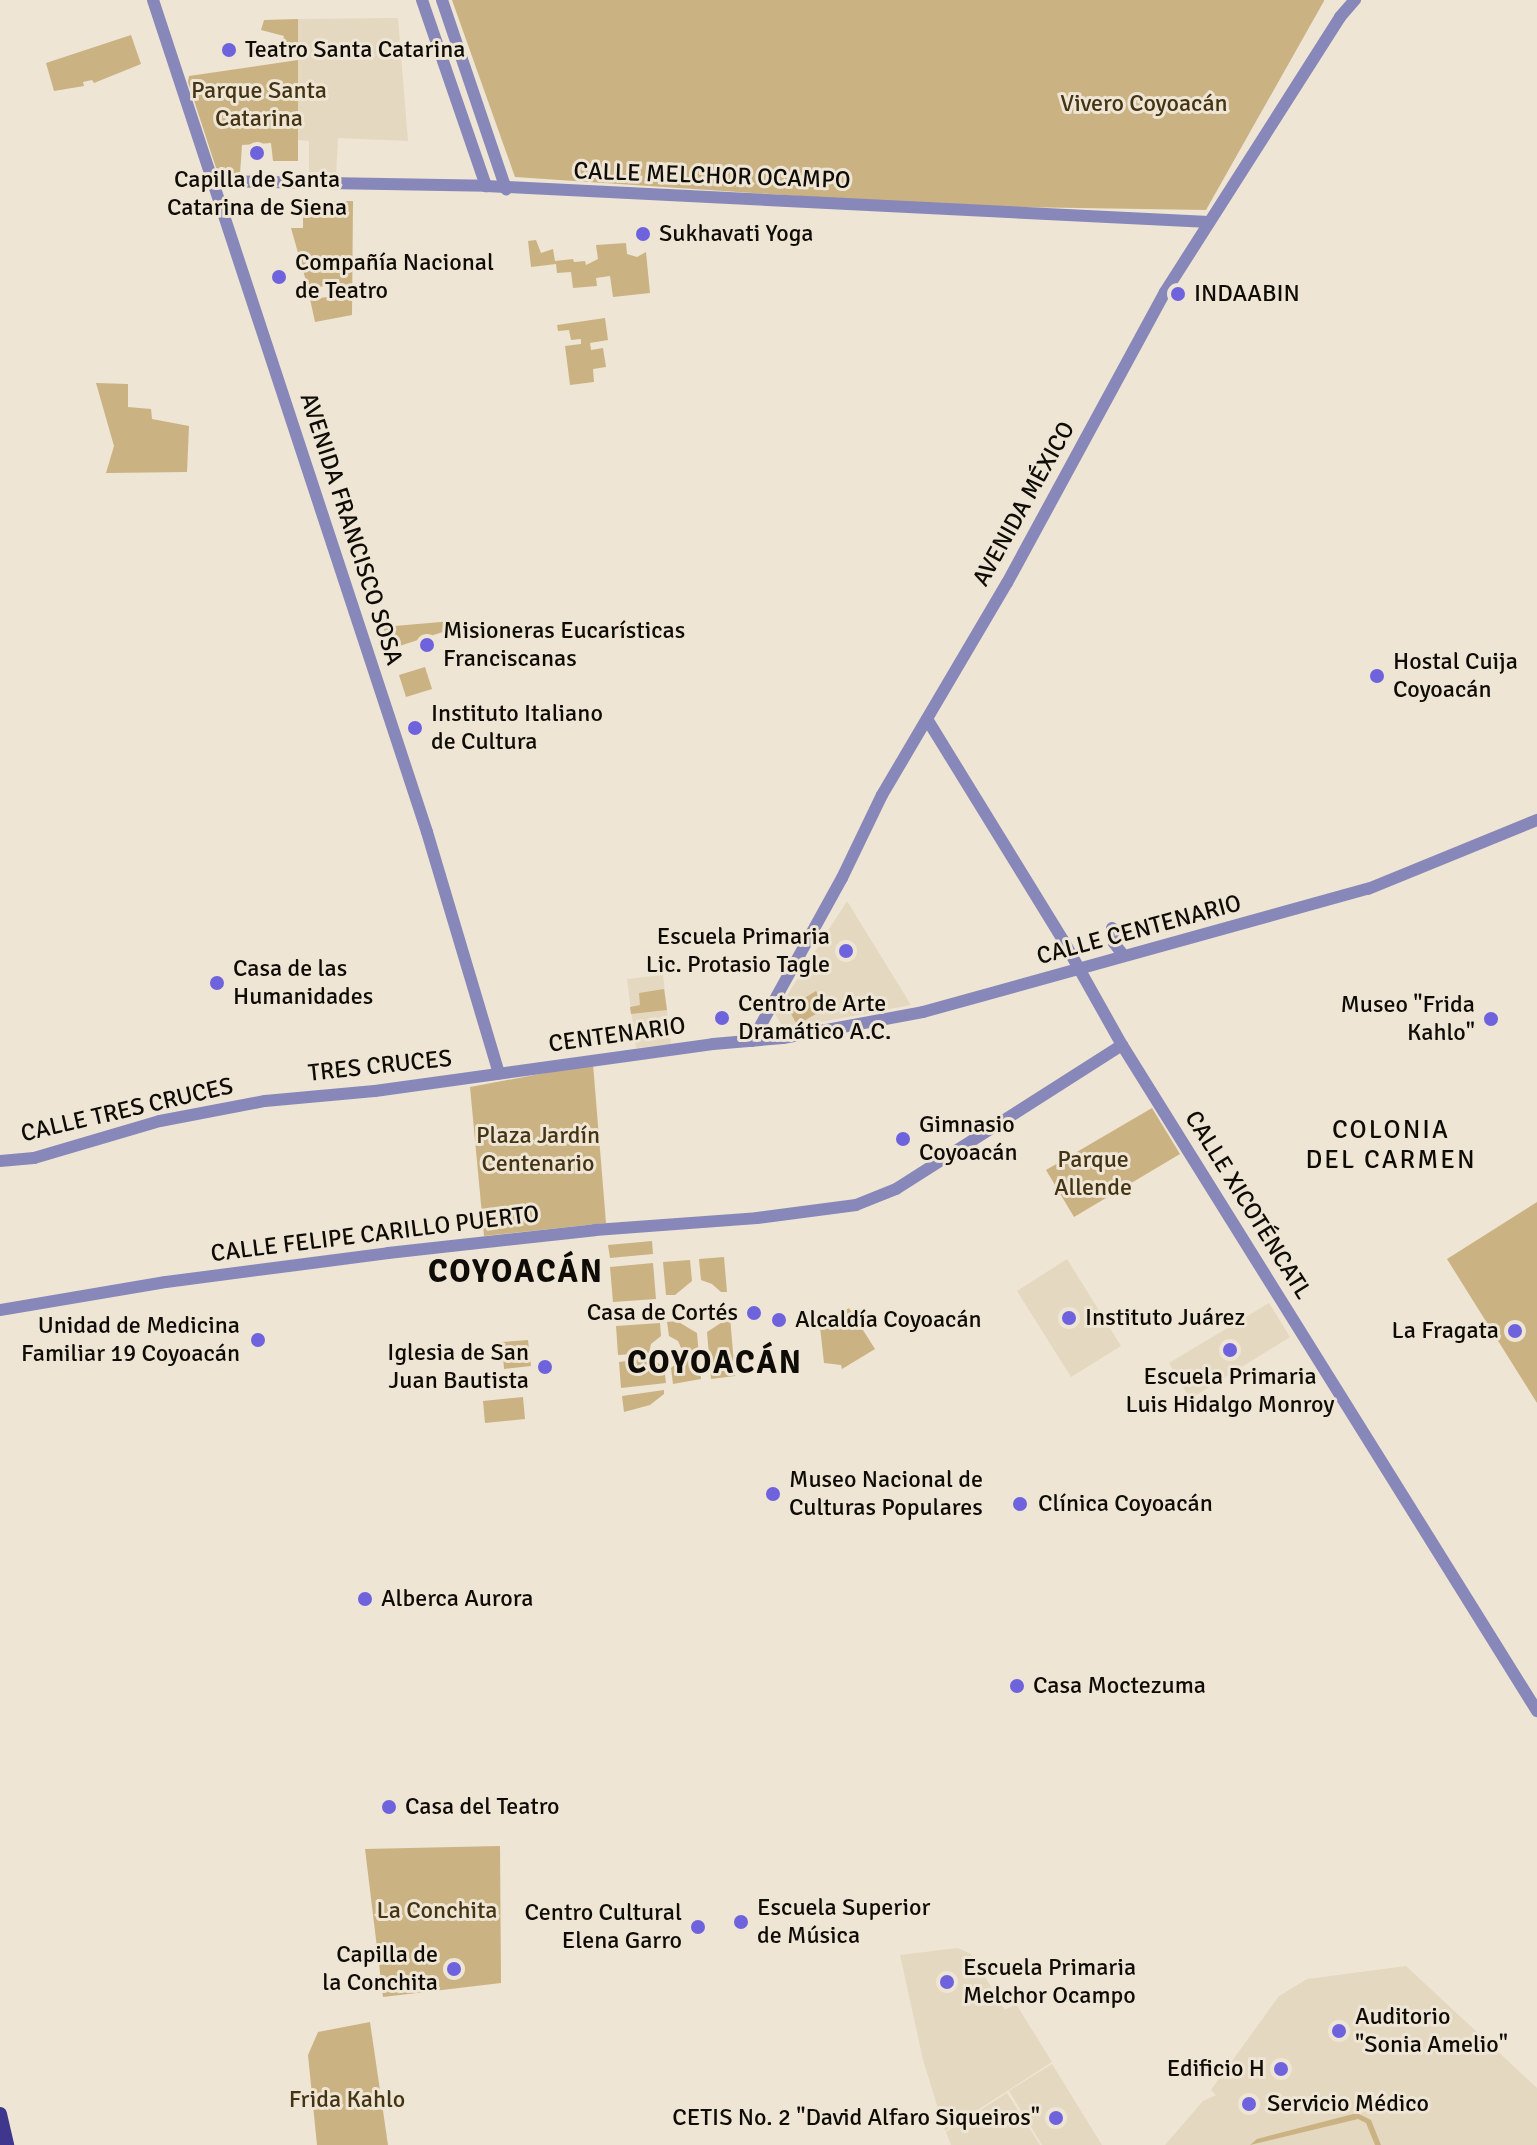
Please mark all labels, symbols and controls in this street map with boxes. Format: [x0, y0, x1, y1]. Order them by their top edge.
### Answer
place label: Teatro Santa Catarina [245, 36, 466, 64]
marker: Teatro Santa Catarina [220, 41, 238, 59]
park label: Parque Santa Catarina [191, 77, 327, 133]
park label: Vivero Coyoacán [1060, 90, 1228, 118]
marker: Capilla de Santa Catarina de Siena [248, 144, 266, 162]
street label: CALLE MELCHOR OCAMPO [573, 157, 851, 195]
place label: Capilla de Santa Catarina de Siena [167, 166, 347, 222]
place label: Sukhavati Yoga [659, 220, 814, 248]
marker: Sukhavati Yoga [634, 225, 652, 243]
place label: Compañía Nacional de Teatro [295, 249, 494, 305]
marker: Compañía Nacional de Teatro [270, 268, 288, 286]
place label: INDAABIN [1194, 280, 1300, 308]
marker: INDAABIN [1169, 285, 1187, 303]
street label: AVENIDA FRANCISCO SOSA [293, 389, 409, 669]
street label: AVENIDA MÉXICO [967, 417, 1081, 591]
place label: Misioneras Eucarísticas Franciscanas [443, 617, 685, 673]
marker: Misioneras Eucarísticas Franciscanas [418, 636, 436, 654]
place label: Hostal Cuija Coyoacán [1393, 648, 1518, 704]
marker: Hostal Cuija Coyoacán [1368, 667, 1386, 685]
place label: Instituto Italiano de Cultura [431, 700, 603, 756]
marker: Instituto Italiano de Cultura [406, 719, 424, 737]
street label: CALLE CENTENARIO [1034, 889, 1244, 971]
place label: Escuela Primaria Lic. Protasio Tagle [646, 923, 830, 979]
marker: Escuela Primaria Lic. Protasio Tagle [837, 942, 855, 960]
place label: Casa de las Humanidades [233, 955, 373, 1011]
marker: Casa de las Humanidades [208, 974, 226, 992]
place label: Centro de Arte Dramático A.C. [738, 990, 891, 1046]
place label: Museo "Frida Kahlo" [1340, 991, 1475, 1047]
marker: Centro de Arte Dramático A.C. [713, 1009, 731, 1027]
marker: Museo "Frida Kahlo" [1482, 1010, 1500, 1028]
street label: CENTENARIO [547, 1011, 687, 1059]
street label: TRES CRUCES [307, 1044, 453, 1088]
street label: CALLE TRES CRUCES [18, 1072, 236, 1148]
street label: CALLE XICOTÉNCATL [1178, 1105, 1318, 1305]
place label: Gimnasio Coyoacán [919, 1111, 1017, 1167]
district label: COLONIA DEL CARMEN [1305, 1115, 1477, 1176]
park label: Plaza Jardín Centenario [476, 1122, 600, 1178]
marker: Gimnasio Coyoacán [894, 1130, 912, 1148]
park label: Parque Allende [1054, 1146, 1132, 1202]
street label: CALLE FELIPE CARILLO PUERTO [209, 1200, 541, 1268]
district label: COYOACÁN [428, 1253, 604, 1291]
place label: Casa de Cortés [587, 1299, 738, 1327]
marker: Casa de Cortés [745, 1304, 763, 1322]
place label: Instituto Juárez [1085, 1304, 1245, 1332]
place label: Alcaldía Coyoacán [795, 1306, 982, 1334]
marker: Instituto Juárez [1060, 1309, 1078, 1327]
marker: Alcaldía Coyoacán [770, 1311, 788, 1329]
place label: Unidad de Medicina Familiar 19 Coyoacán [21, 1312, 240, 1368]
place label: La Fragata [1391, 1317, 1499, 1345]
marker: La Fragata [1506, 1322, 1524, 1340]
marker: Unidad de Medicina Familiar 19 Coyoacán [247, 1329, 269, 1351]
place label: Iglesia de San Juan Bautista [387, 1339, 529, 1395]
marker: Escuela Primaria Luis Hidalgo Monroy [1221, 1341, 1239, 1359]
district label: COYOACÁN [627, 1344, 803, 1382]
marker: Iglesia de San Juan Bautista [536, 1358, 554, 1376]
place label: Escuela Primaria Luis Hidalgo Monroy [1126, 1363, 1334, 1419]
place label: Museo Nacional de Culturas Populares [789, 1466, 983, 1522]
marker: Museo Nacional de Culturas Populares [764, 1485, 782, 1503]
place label: Clínica Coyoacán [1038, 1490, 1213, 1518]
marker: Clínica Coyoacán [1009, 1493, 1031, 1515]
place label: Alberca Aurora [381, 1585, 534, 1613]
marker: Alberca Aurora [356, 1590, 374, 1608]
place label: Casa Moctezuma [1033, 1672, 1206, 1700]
marker: Casa Moctezuma [1008, 1677, 1026, 1695]
place label: Casa del Teatro [405, 1793, 559, 1821]
marker: Casa del Teatro [380, 1798, 398, 1816]
place label: Escuela Superior de Música [757, 1894, 930, 1950]
park label: La Conchita [377, 1897, 497, 1925]
place label: Centro Cultural Elena Garro [525, 1899, 682, 1955]
marker: Escuela Superior de Música [732, 1913, 750, 1931]
marker: Centro Cultural Elena Garro [689, 1918, 707, 1936]
place label: Capilla de la Conchita [322, 1941, 438, 1997]
place label: Escuela Primaria Melchor Ocampo [963, 1954, 1136, 2010]
marker: Capilla de la Conchita [445, 1960, 463, 1978]
marker: Escuela Primaria Melchor Ocampo [938, 1973, 956, 1991]
place label: Auditorio "Sonia Amelio" [1355, 2003, 1508, 2059]
marker: Auditorio "Sonia Amelio" [1330, 2022, 1348, 2040]
place label: Edificio H [1167, 2055, 1265, 2083]
marker: Edificio H [1272, 2060, 1290, 2078]
park label: Frida Kahlo [289, 2086, 405, 2114]
place label: Servicio Médico [1267, 2090, 1429, 2118]
marker: Servicio Médico [1238, 2093, 1260, 2115]
place label: CETIS No. 2 "David Alfaro Siqueiros" [672, 2104, 1040, 2132]
marker: CETIS No. 2 "David Alfaro Siqueiros" [1047, 2109, 1065, 2127]

